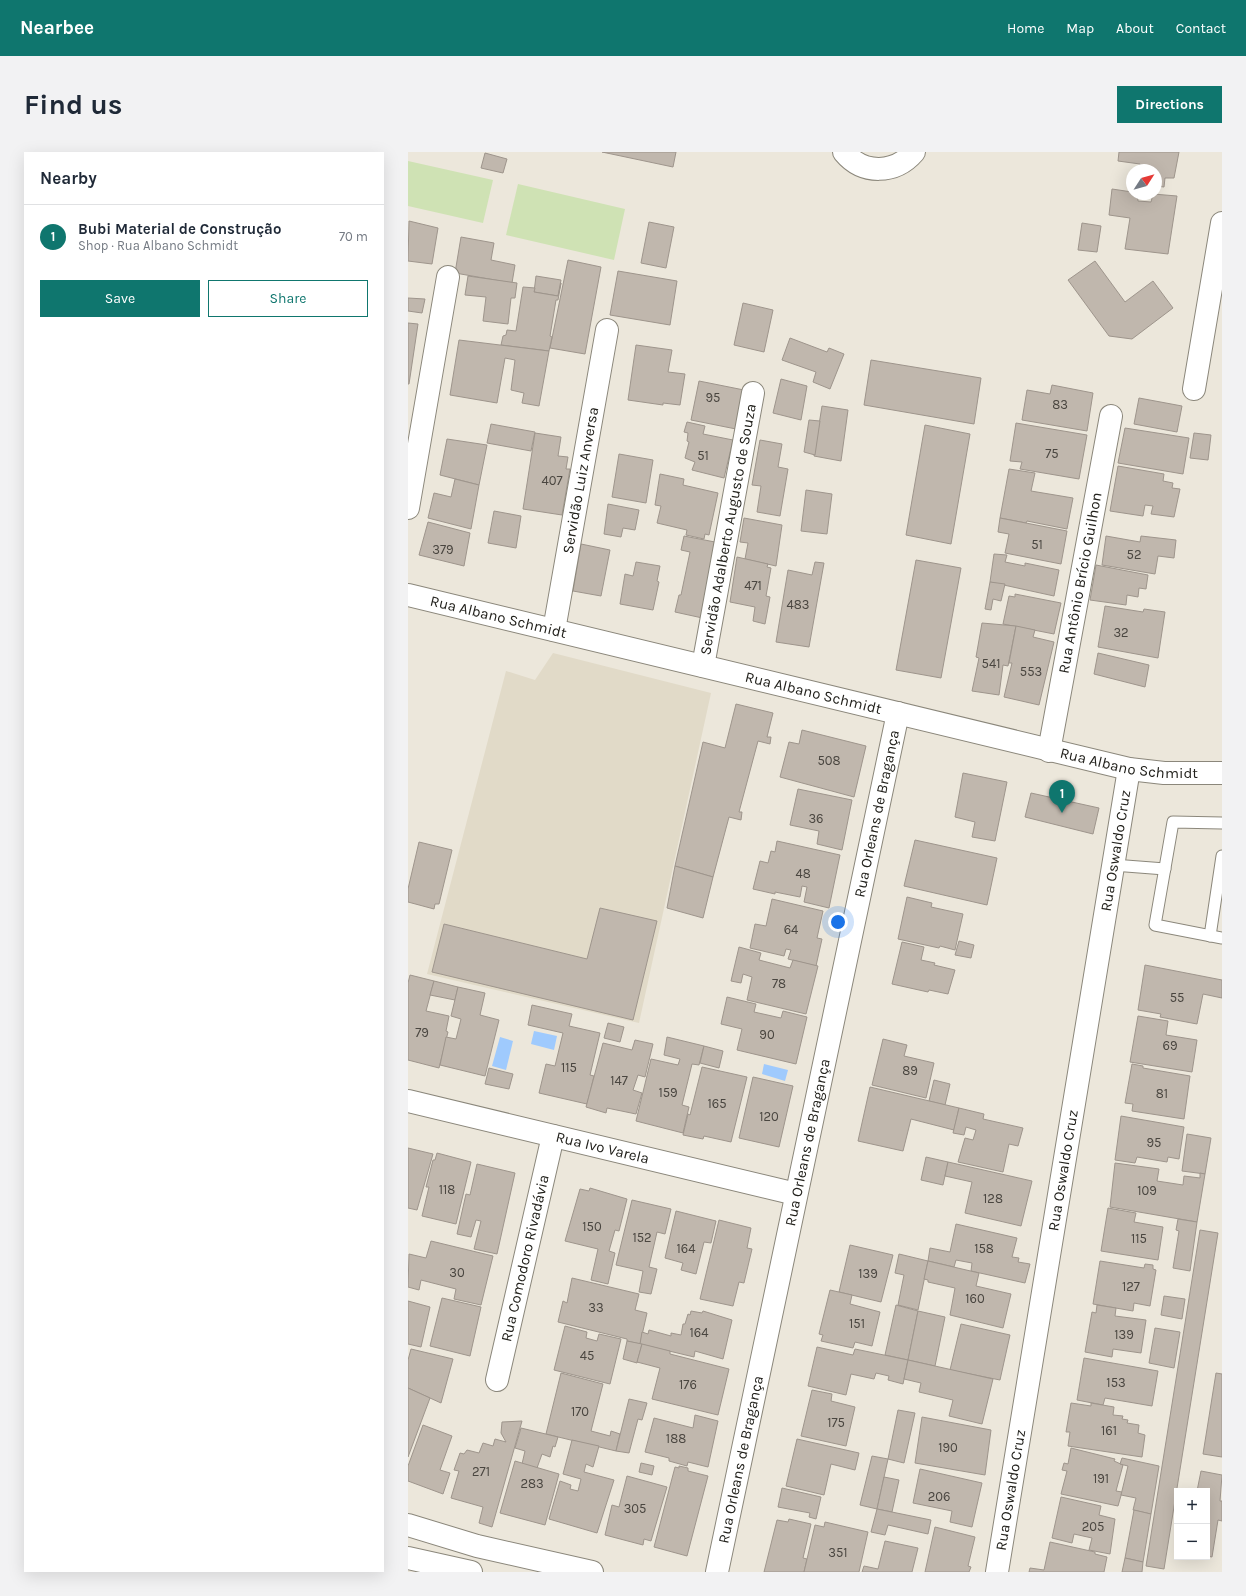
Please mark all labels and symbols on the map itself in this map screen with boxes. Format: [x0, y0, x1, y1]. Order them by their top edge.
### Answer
north arrow [1126, 164, 1162, 200]
house number: 95 [706, 390, 720, 405]
house number: 83 [1052, 397, 1068, 412]
street label: Servidão Adalberto Augusto de Souza [696, 402, 760, 656]
street label: Servidão Luiz Anversa [559, 405, 602, 555]
house number: 75 [1045, 446, 1059, 461]
house number: 51 [697, 448, 709, 463]
house number: 407 [541, 473, 563, 488]
street label: Rua Antônio Brício Guilhon [1055, 491, 1106, 675]
house number: 51 [1031, 537, 1043, 552]
house number: 379 [432, 542, 454, 557]
house number: 52 [1127, 547, 1141, 562]
house number: 471 [744, 578, 762, 593]
street label: Rua Albano Schmidt [428, 592, 569, 642]
house number: 483 [787, 597, 809, 612]
house number: 32 [1113, 625, 1129, 640]
house number: 541 [982, 656, 1000, 671]
house number: 553 [1020, 664, 1042, 679]
street label: Rua Albano Schmidt [743, 668, 884, 718]
street label: Rua Orleans de Bragança [850, 728, 903, 899]
street label: Rua Albano Schmidt [1058, 744, 1198, 782]
house number: 508 [817, 753, 841, 768]
pin: 1 [1049, 780, 1075, 813]
street label: Rua Oswaldo Cruz [1097, 789, 1134, 913]
house number: 36 [808, 811, 824, 826]
house number: 48 [795, 866, 811, 881]
your location [828, 912, 848, 932]
house number: 64 [784, 922, 798, 937]
house number: 78 [772, 976, 786, 991]
house number: 55 [1170, 990, 1184, 1005]
house number: 79 [415, 1025, 429, 1040]
house number: 90 [759, 1027, 775, 1042]
house number: 69 [1163, 1038, 1177, 1053]
street label: Rua Orleans de Bragança [781, 1057, 834, 1228]
house number: 115 [561, 1060, 577, 1075]
house number: 89 [902, 1063, 918, 1078]
house number: 147 [610, 1073, 628, 1088]
house number: 159 [658, 1085, 678, 1100]
house number: 81 [1156, 1086, 1168, 1101]
house number: 165 [707, 1096, 727, 1111]
street label: Rua Oswaldo Cruz [1044, 1108, 1082, 1232]
house number: 120 [759, 1109, 779, 1124]
street label: Rua Ivo Varela [554, 1128, 651, 1167]
house number: 95 [1147, 1135, 1161, 1150]
street label: Rua Comodoro Rivadávia [497, 1173, 553, 1344]
house number: 118 [439, 1182, 455, 1197]
house number: 109 [1137, 1183, 1157, 1198]
house number: 128 [983, 1191, 1003, 1206]
house number: 150 [582, 1219, 602, 1234]
house number: 152 [632, 1230, 652, 1245]
house number: 115 [1131, 1231, 1147, 1246]
house number: 164 [677, 1241, 696, 1256]
house number: 158 [974, 1241, 994, 1256]
house number: 30 [449, 1265, 465, 1280]
house number: 139 [858, 1266, 878, 1281]
house number: 127 [1122, 1279, 1140, 1294]
house number: 160 [965, 1291, 985, 1306]
house number: 33 [588, 1300, 604, 1315]
house number: 151 [849, 1316, 865, 1331]
house number: 164 [690, 1325, 709, 1340]
house number: 139 [1114, 1327, 1134, 1342]
house number: 45 [580, 1348, 594, 1363]
street label: Rua Orleans de Bragança [714, 1374, 767, 1545]
house number: 153 [1106, 1375, 1126, 1390]
house number: 176 [679, 1377, 697, 1392]
house number: 170 [571, 1404, 589, 1419]
house number: 175 [827, 1415, 845, 1430]
house number: 161 [1101, 1423, 1117, 1438]
street label: Rua Oswaldo Cruz [992, 1428, 1029, 1552]
house number: 188 [666, 1431, 686, 1446]
house number: 190 [938, 1440, 958, 1455]
house number: 271 [472, 1464, 490, 1479]
house number: 191 [1093, 1471, 1109, 1486]
house number: 283 [520, 1476, 544, 1491]
house number: 206 [928, 1489, 950, 1504]
house number: 305 [624, 1501, 646, 1516]
house number: 205 [1082, 1519, 1104, 1534]
house number: 351 [828, 1545, 848, 1560]

